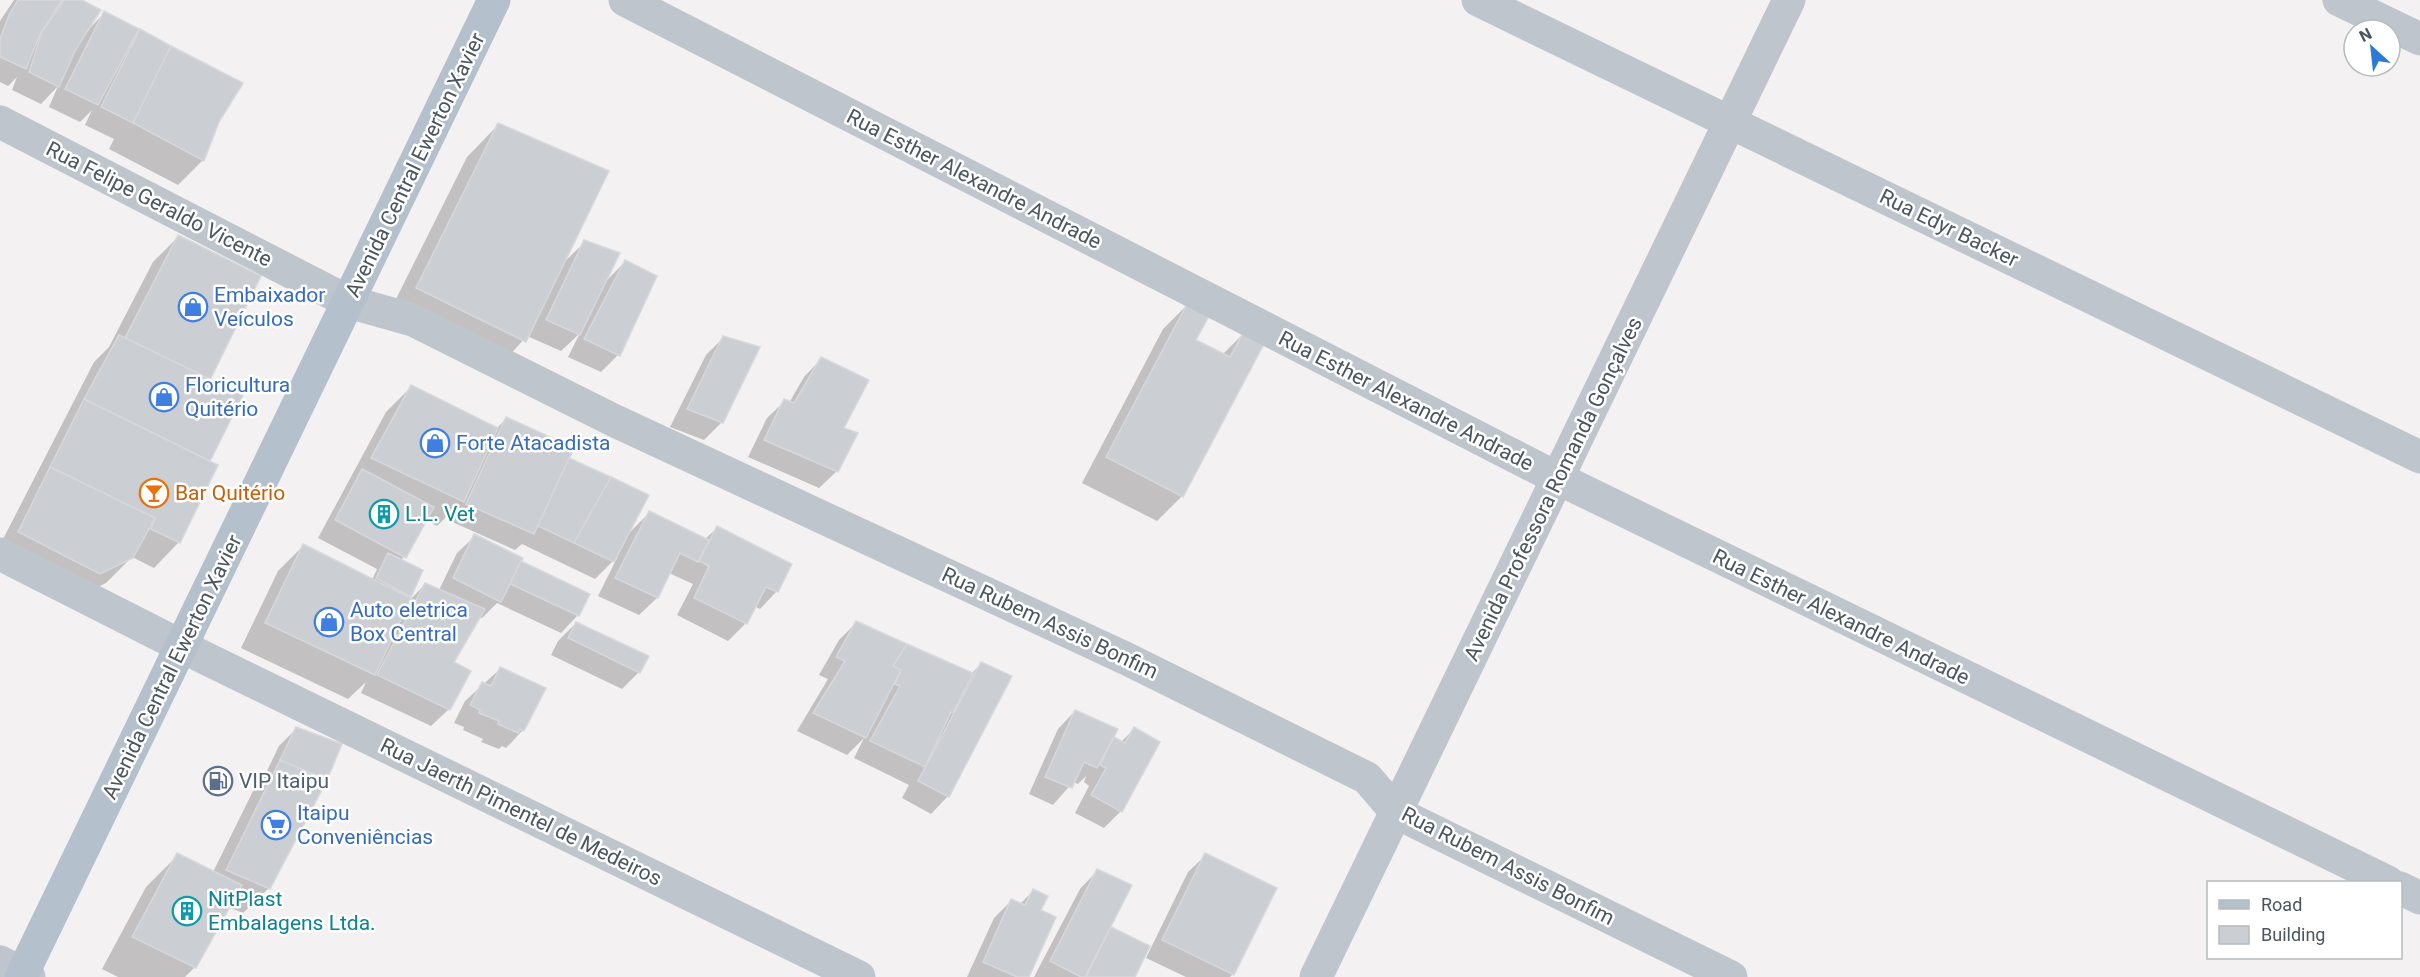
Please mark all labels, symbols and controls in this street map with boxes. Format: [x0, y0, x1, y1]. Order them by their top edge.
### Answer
north arrow [2342, 18, 2402, 78]
text: N [2356, 24, 2375, 46]
street label: Avenida Central Ewerton Xavier [340, 29, 490, 301]
street label: Rua Esther Alexandre Andrade [843, 104, 1105, 254]
street label: Rua Felipe Geraldo Vicente [42, 137, 276, 271]
street label: Rua Edyr Backer [1876, 184, 2022, 272]
place label: Embaixador Veículos [214, 283, 325, 331]
shop icon: Embaixador Veículos [177, 291, 209, 323]
street label: Avenida Professora Romanda Gonçalves [1459, 313, 1647, 665]
street label: Rua Esther Alexandre Andrade [1275, 326, 1537, 476]
place label: Floricultura Quitério [185, 373, 290, 421]
shop icon: Floricultura Quitério [148, 381, 180, 413]
shop icon: Forte Atacadista [419, 427, 451, 459]
place label: Forte Atacadista [456, 431, 611, 455]
bar icon: Bar Quitério [138, 477, 170, 509]
place label: Bar Quitério [175, 481, 285, 505]
building icon: L.L. Vet [368, 498, 400, 530]
place label: L.L. Vet [405, 502, 475, 526]
street label: Avenida Central Ewerton Xavier [97, 531, 247, 803]
street label: Rua Esther Alexandre Andrade [1709, 544, 1973, 690]
street label: Rua Rubem Assis Bonfim [938, 562, 1162, 684]
place label: Auto eletrica Box Central [350, 598, 468, 646]
shop icon: Auto eletrica Box Central [313, 606, 345, 638]
street label: Rua Jaerth Pimentel de Medeiros [376, 733, 666, 891]
fuel station icon: VIP Itaipu [202, 765, 234, 797]
place label: VIP Itaipu [239, 769, 329, 793]
place label: Itaipu Conveniências [297, 801, 433, 849]
street label: Rua Rubem Assis Bonfim [1398, 802, 1618, 930]
supermarket icon: Itaipu Conveniências [260, 809, 292, 841]
legend [2207, 881, 2402, 959]
place label: NitPlast Embalagens Ltda. [208, 887, 376, 935]
text: Road [2261, 894, 2302, 915]
building icon: NitPlast Embalagens Ltda. [171, 895, 203, 927]
text: Building [2261, 924, 2325, 945]

